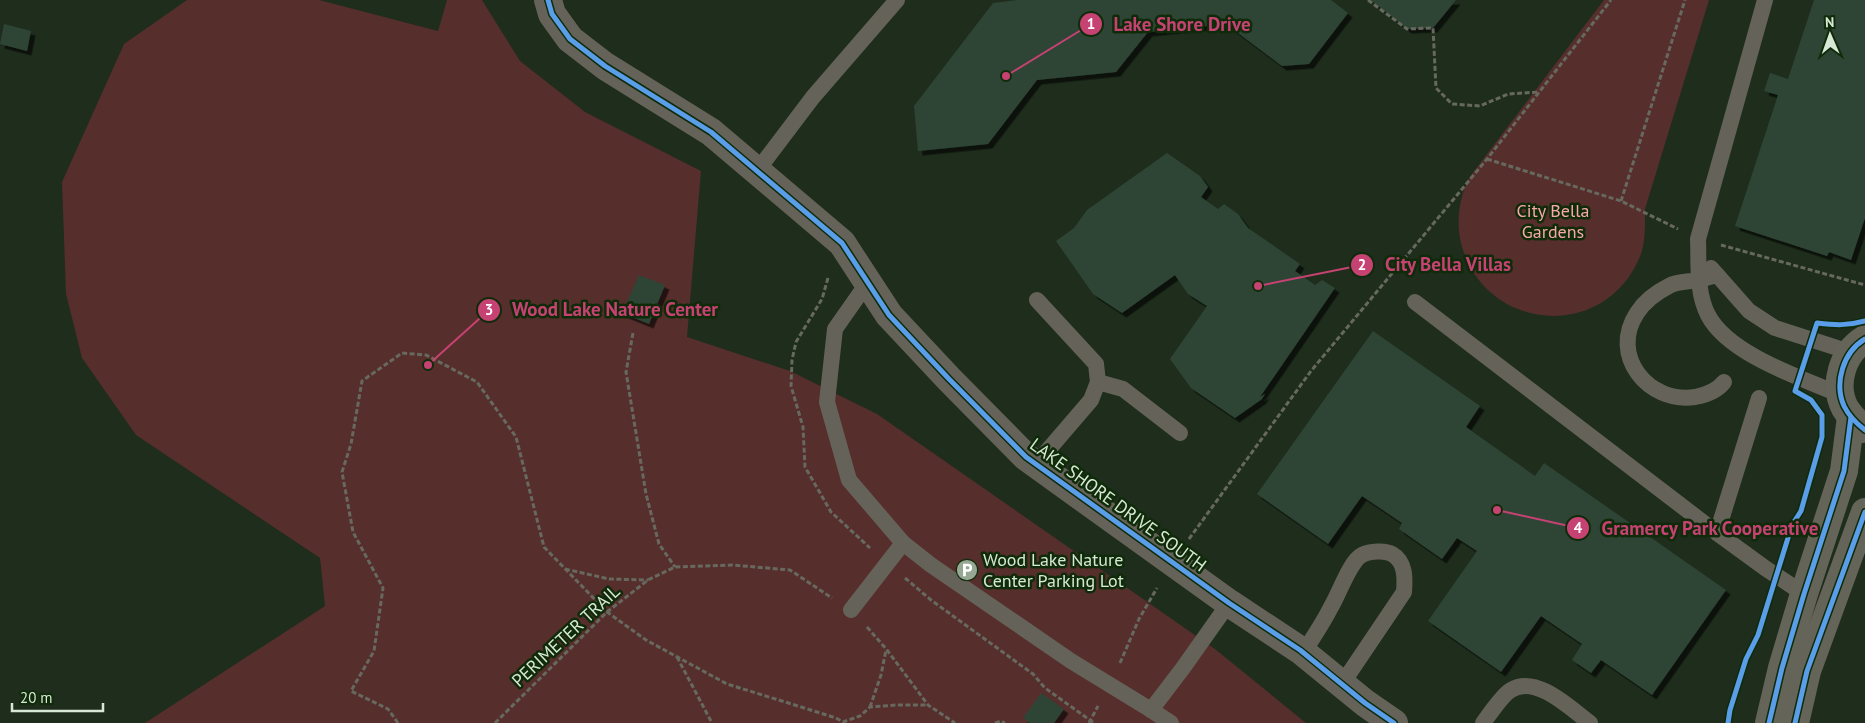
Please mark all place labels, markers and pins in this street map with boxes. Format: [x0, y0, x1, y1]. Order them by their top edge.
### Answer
callout: Lake Shore Drive [1079, 7, 1261, 41]
callout: City Bella Villas [1349, 248, 1522, 282]
callout: Wood Lake Nature Center [477, 293, 728, 327]
callout: Gramercy Park Cooperative [1566, 511, 1829, 545]
place label: Wood Lake Nature Center Parking Lot [983, 548, 1124, 592]
parking icon: Wood Lake Nature Center Parking Lot [955, 558, 979, 582]

